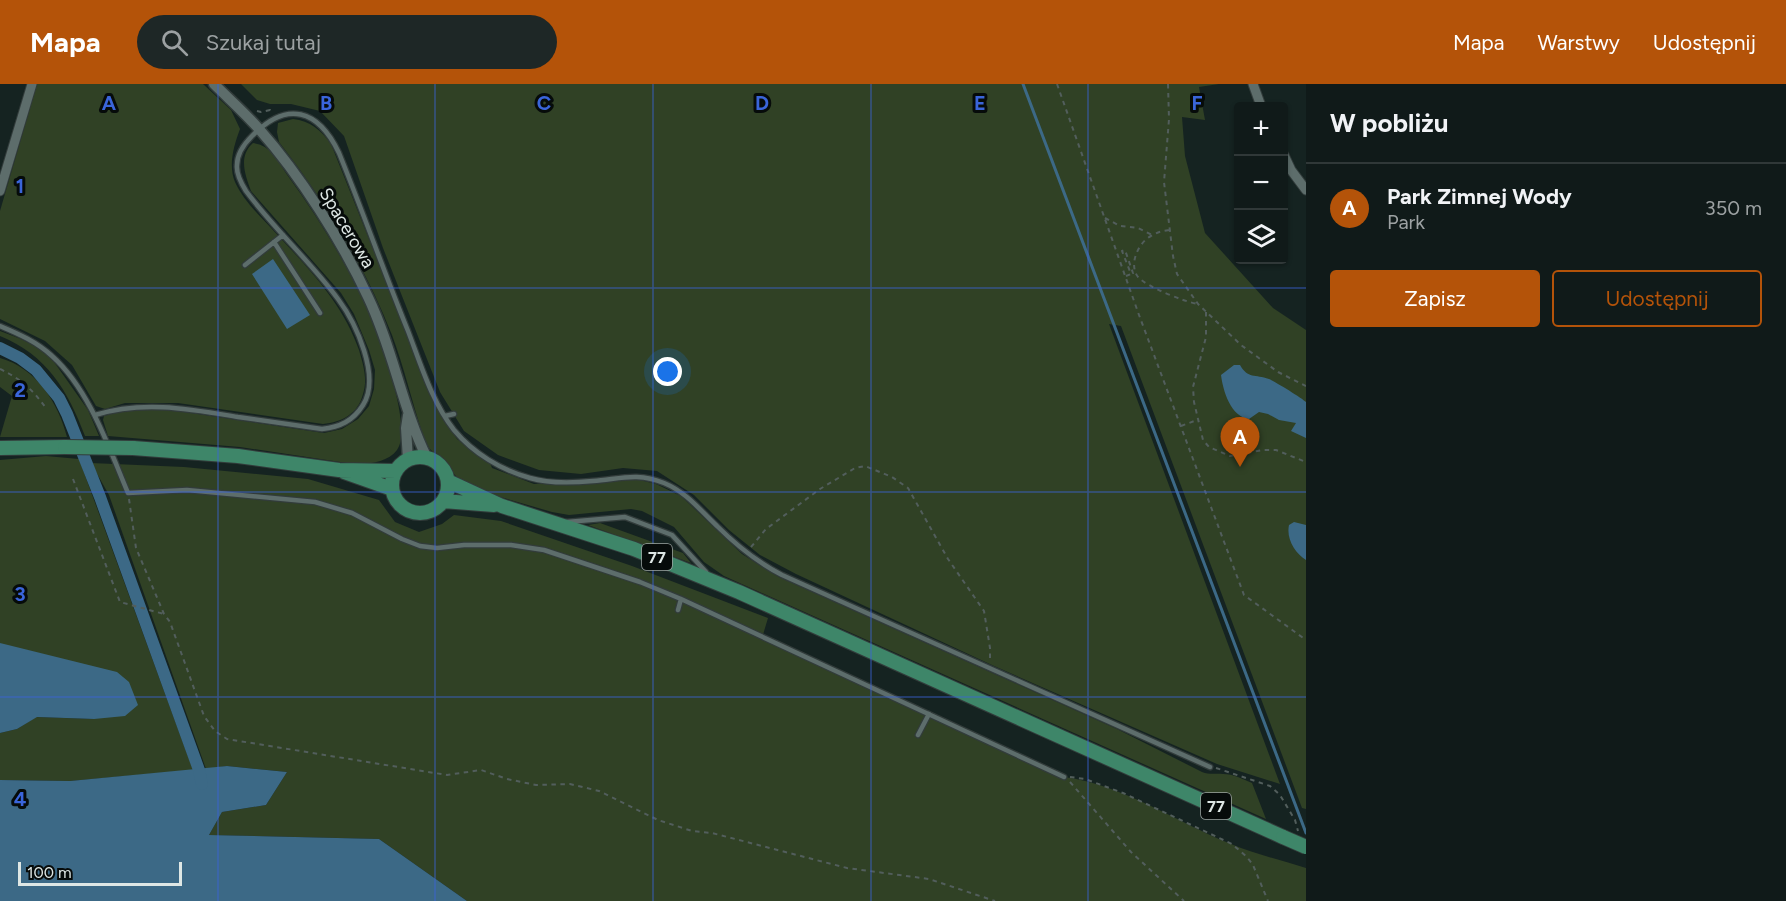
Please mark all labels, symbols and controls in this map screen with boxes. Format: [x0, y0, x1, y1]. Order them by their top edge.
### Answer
search box [137, 15, 557, 69]
text: Mapa [30, 25, 101, 59]
icon: search [158, 26, 191, 59]
text: Szukaj tutaj [206, 29, 321, 56]
text: Mapa [1453, 30, 1504, 55]
text: Warstwy [1537, 30, 1620, 55]
text: Udostępnij [1653, 30, 1756, 55]
text: A [102, 91, 117, 115]
text: B [320, 91, 332, 115]
text: C [537, 91, 551, 115]
text: D [755, 91, 769, 115]
text: E [974, 91, 986, 115]
text: F [1191, 91, 1203, 115]
map controls [1234, 102, 1288, 264]
button: + [1234, 102, 1288, 156]
text: W pobliżu [1330, 107, 1448, 139]
button: − [1234, 156, 1288, 210]
text: 1 [16, 174, 24, 198]
text: Park Zimnej Wody [1387, 183, 1572, 210]
street label: Spacerowa [314, 184, 380, 272]
text: A [1342, 196, 1357, 220]
text: 350 m [1705, 196, 1762, 220]
button: layers [1234, 210, 1288, 264]
text: Park [1387, 210, 1425, 234]
button: Zapisz [1330, 270, 1540, 327]
button: Udostępnij [1552, 270, 1762, 327]
your location [653, 357, 682, 386]
text: 2 [14, 378, 26, 402]
pin: A [1220, 418, 1260, 467]
road number: 77 [642, 544, 672, 570]
text: 3 [14, 582, 26, 606]
text: 4 [14, 787, 27, 811]
road number: 77 [1201, 793, 1231, 819]
scale bar [18, 859, 182, 886]
text: 100 m [27, 863, 72, 882]

